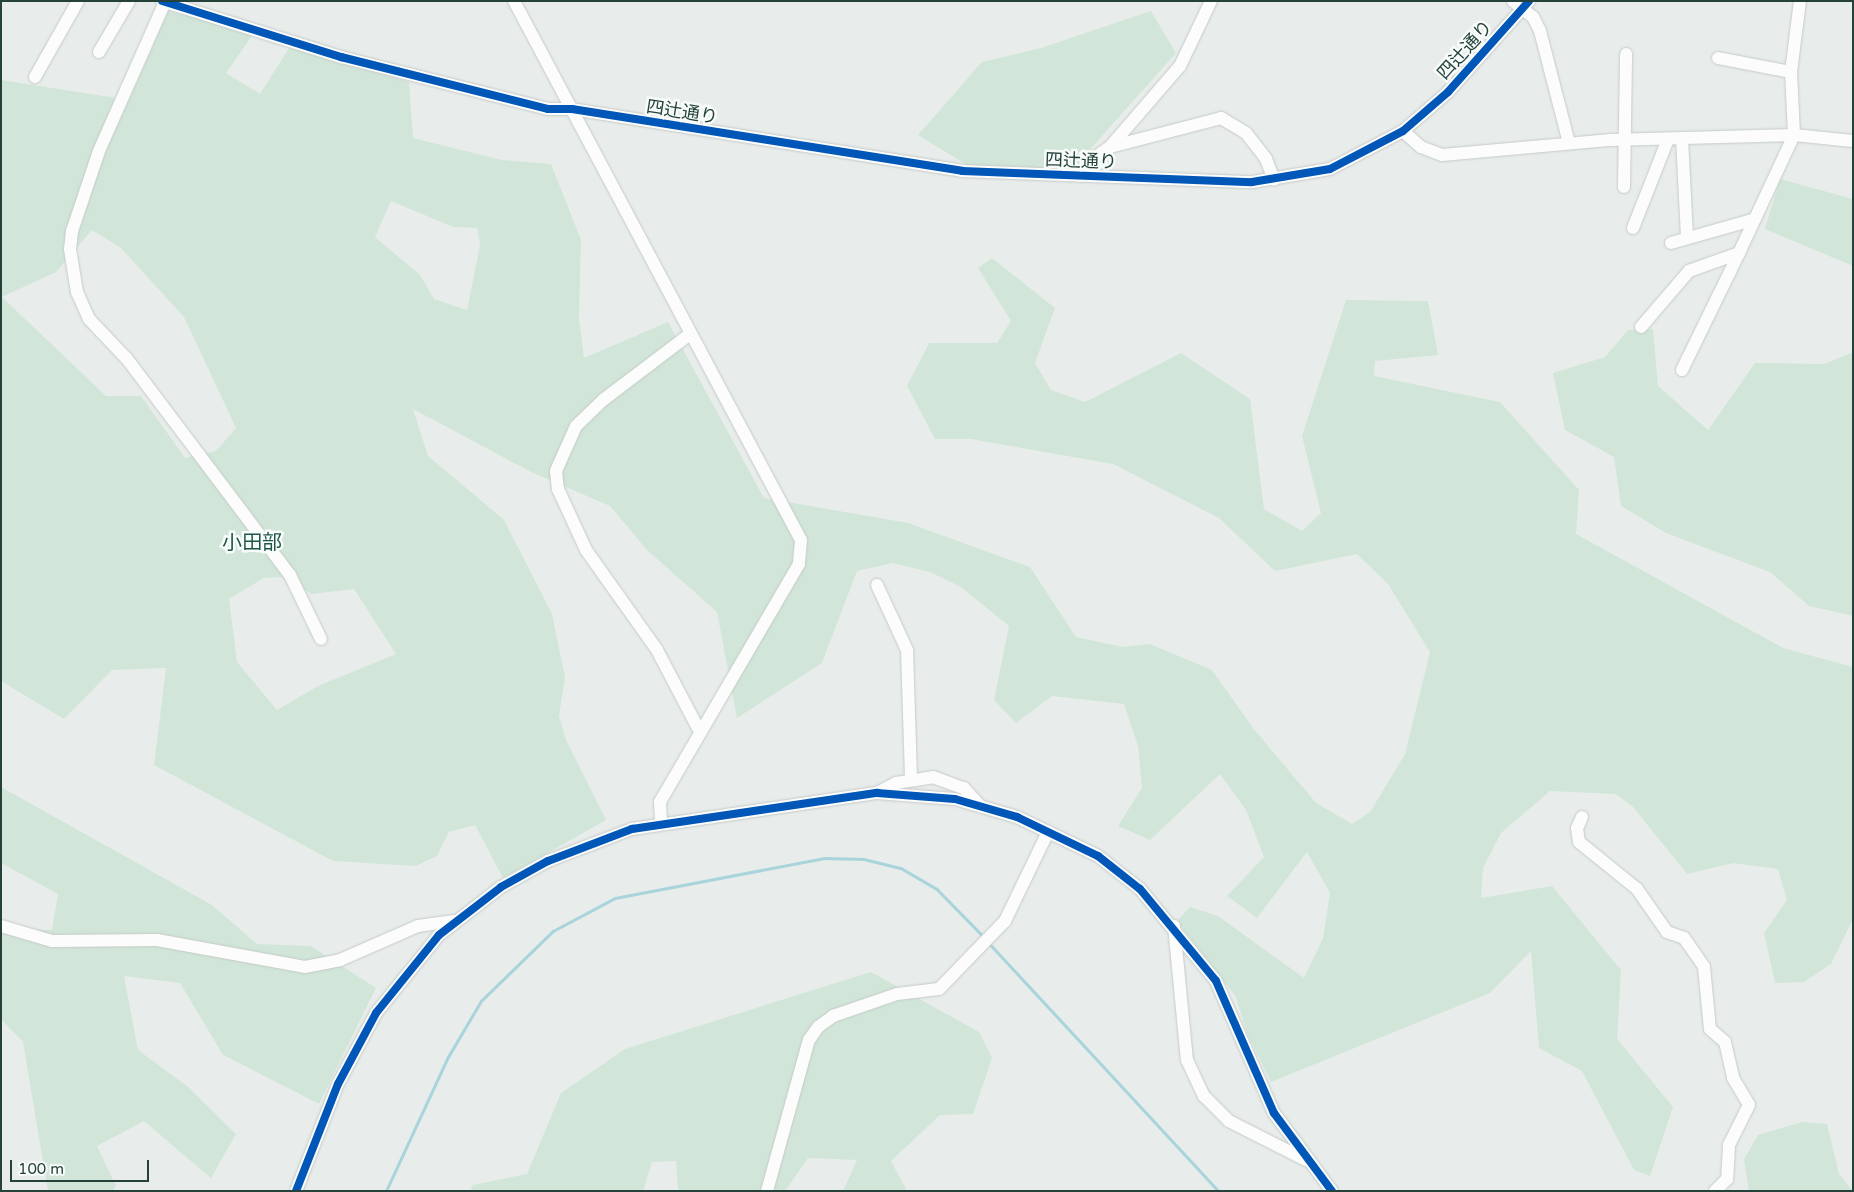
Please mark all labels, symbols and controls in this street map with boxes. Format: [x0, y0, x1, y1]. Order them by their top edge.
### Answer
street label: 四辻通り [1433, 16, 1497, 84]
street label: 四辻通り [645, 96, 719, 128]
street label: 四辻通り [1045, 149, 1117, 173]
district label: 小田部 [222, 531, 282, 555]
scale bar [12, 1150, 151, 1182]
text: 100 m [18, 1160, 64, 1178]

